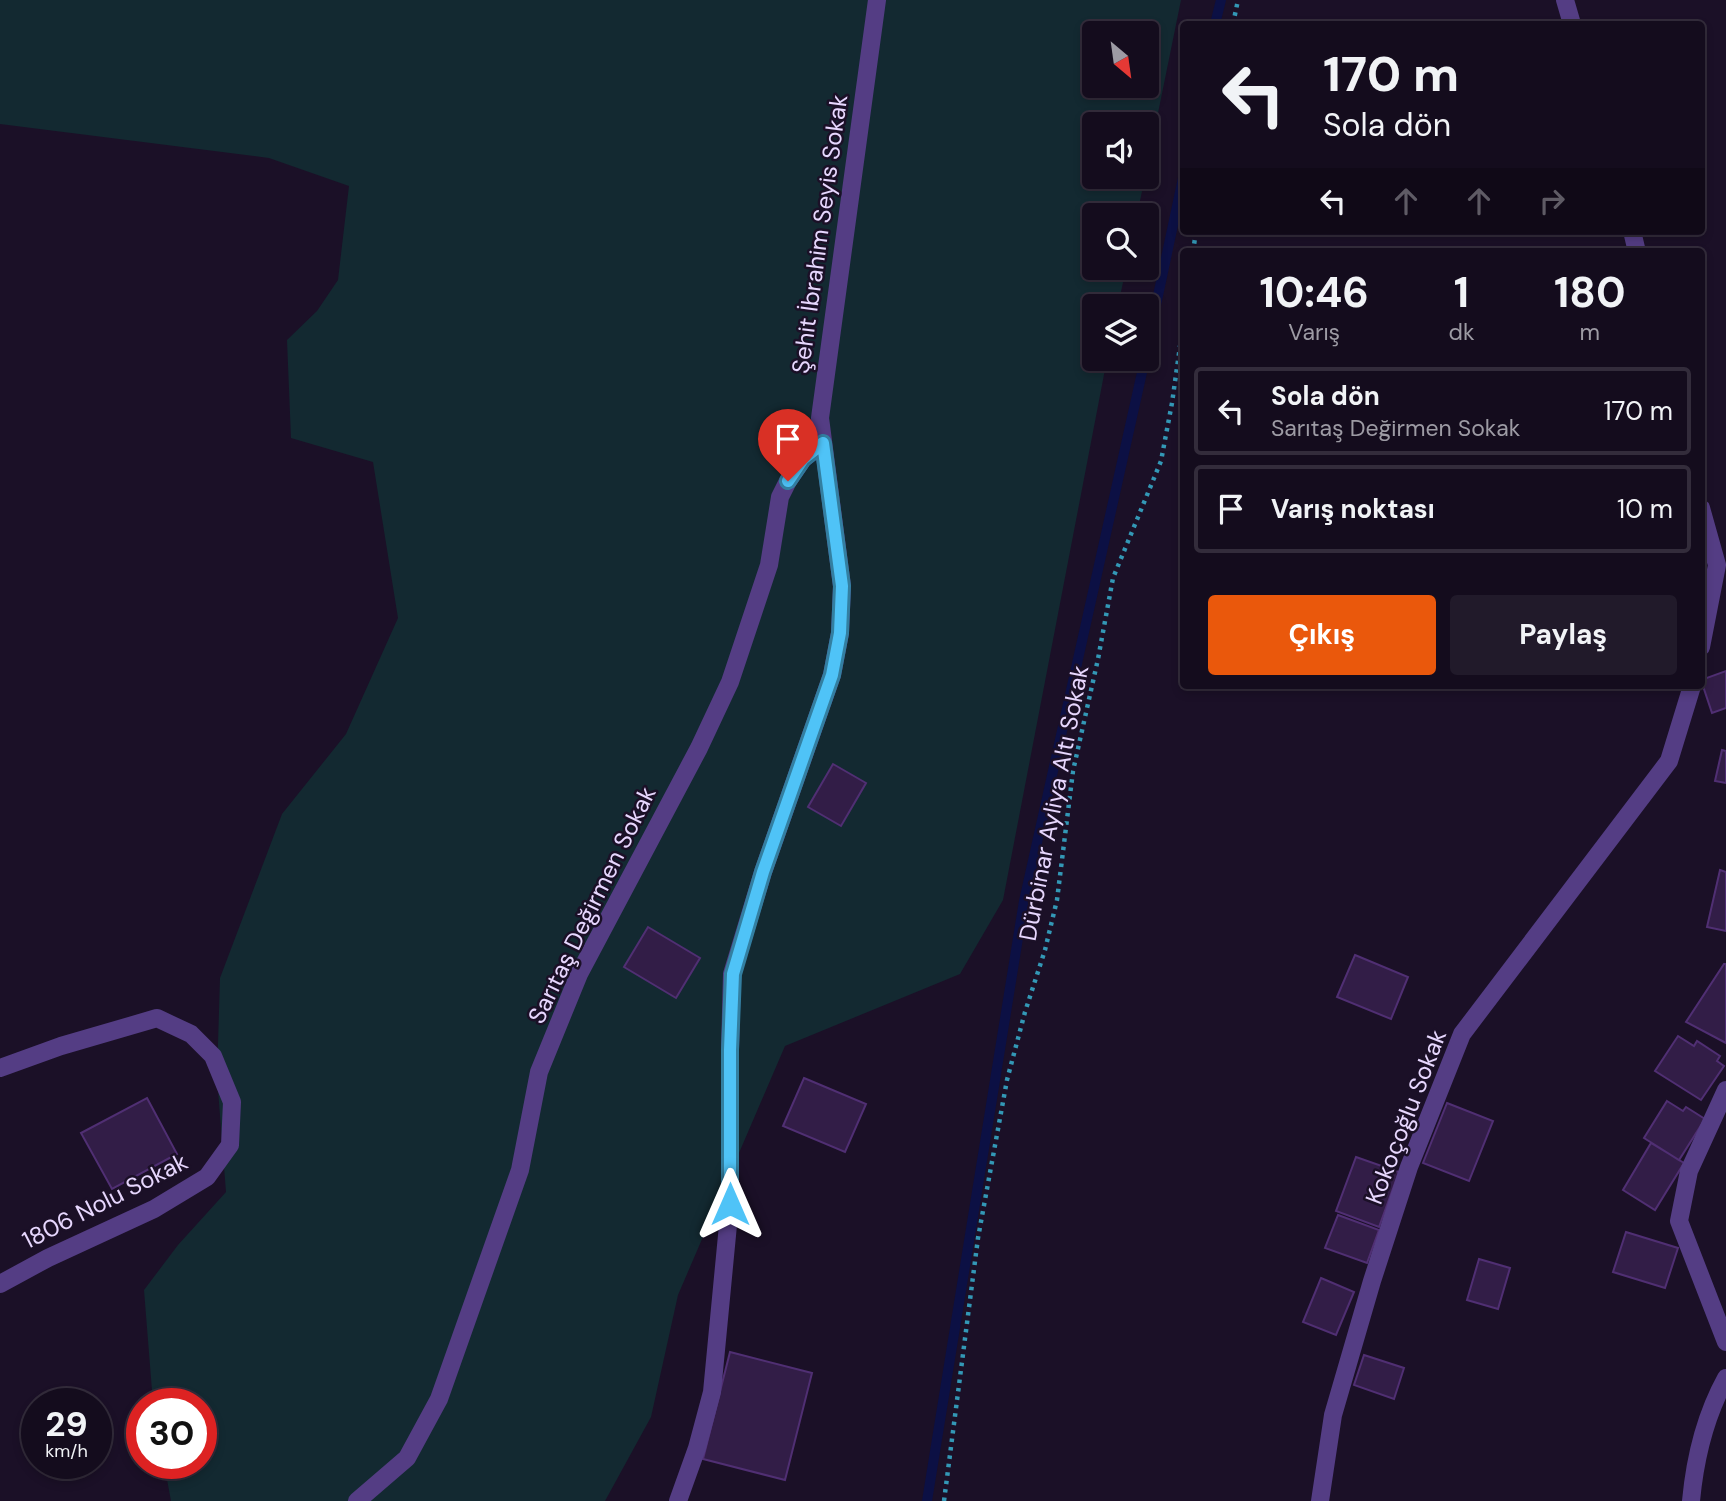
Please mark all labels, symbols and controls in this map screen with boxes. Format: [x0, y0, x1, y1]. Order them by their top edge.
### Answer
north arrow [1082, 21, 1158, 98]
map controls [1082, 21, 1159, 371]
text: 170 m [1323, 42, 1459, 106]
icon: left [1208, 49, 1299, 140]
street label: Şehit İbrahim Seyis Sokak [785, 92, 854, 375]
text: Sola dön [1323, 104, 1451, 146]
button: sound [1082, 112, 1159, 189]
icon: left [1314, 182, 1352, 220]
icon: ahead [1387, 182, 1425, 220]
icon: ahead [1460, 182, 1498, 220]
icon: right [1533, 182, 1571, 220]
button: search [1082, 203, 1159, 280]
text: 10:46 [1260, 265, 1369, 320]
text: 1 [1454, 265, 1469, 320]
text: 180 [1554, 265, 1625, 320]
button: layers [1082, 294, 1159, 371]
text: Varış [1288, 317, 1340, 347]
text: dk [1448, 317, 1475, 347]
text: m [1579, 317, 1600, 347]
text: Sola dön [1271, 379, 1380, 413]
icon: left [1212, 392, 1250, 430]
text: 170 m [1604, 394, 1673, 428]
pin [758, 409, 818, 481]
text: Sarıtaş Değirmen Sokak [1271, 413, 1520, 443]
icon: arrive [769, 420, 807, 458]
icon: arrive [1212, 490, 1250, 528]
text: Varış noktası [1271, 492, 1435, 526]
text: 10 m [1617, 492, 1673, 526]
button: Çıkış [1208, 595, 1436, 675]
button: Paylaş [1450, 595, 1677, 675]
street label: Dürbinar Ayliya Altı Sokak [1012, 663, 1095, 943]
street label: Sarıtaş Değirmen Sokak [521, 781, 663, 1029]
street label: Kokoçoğlu Sokak [1358, 1025, 1453, 1209]
street label: 1806 Nolu Sokak [17, 1146, 193, 1256]
position arrow [693, 1167, 767, 1241]
speed limit sign: 30 [126, 1388, 217, 1479]
text: 29 [45, 1401, 88, 1447]
text: km/h [45, 1439, 88, 1463]

